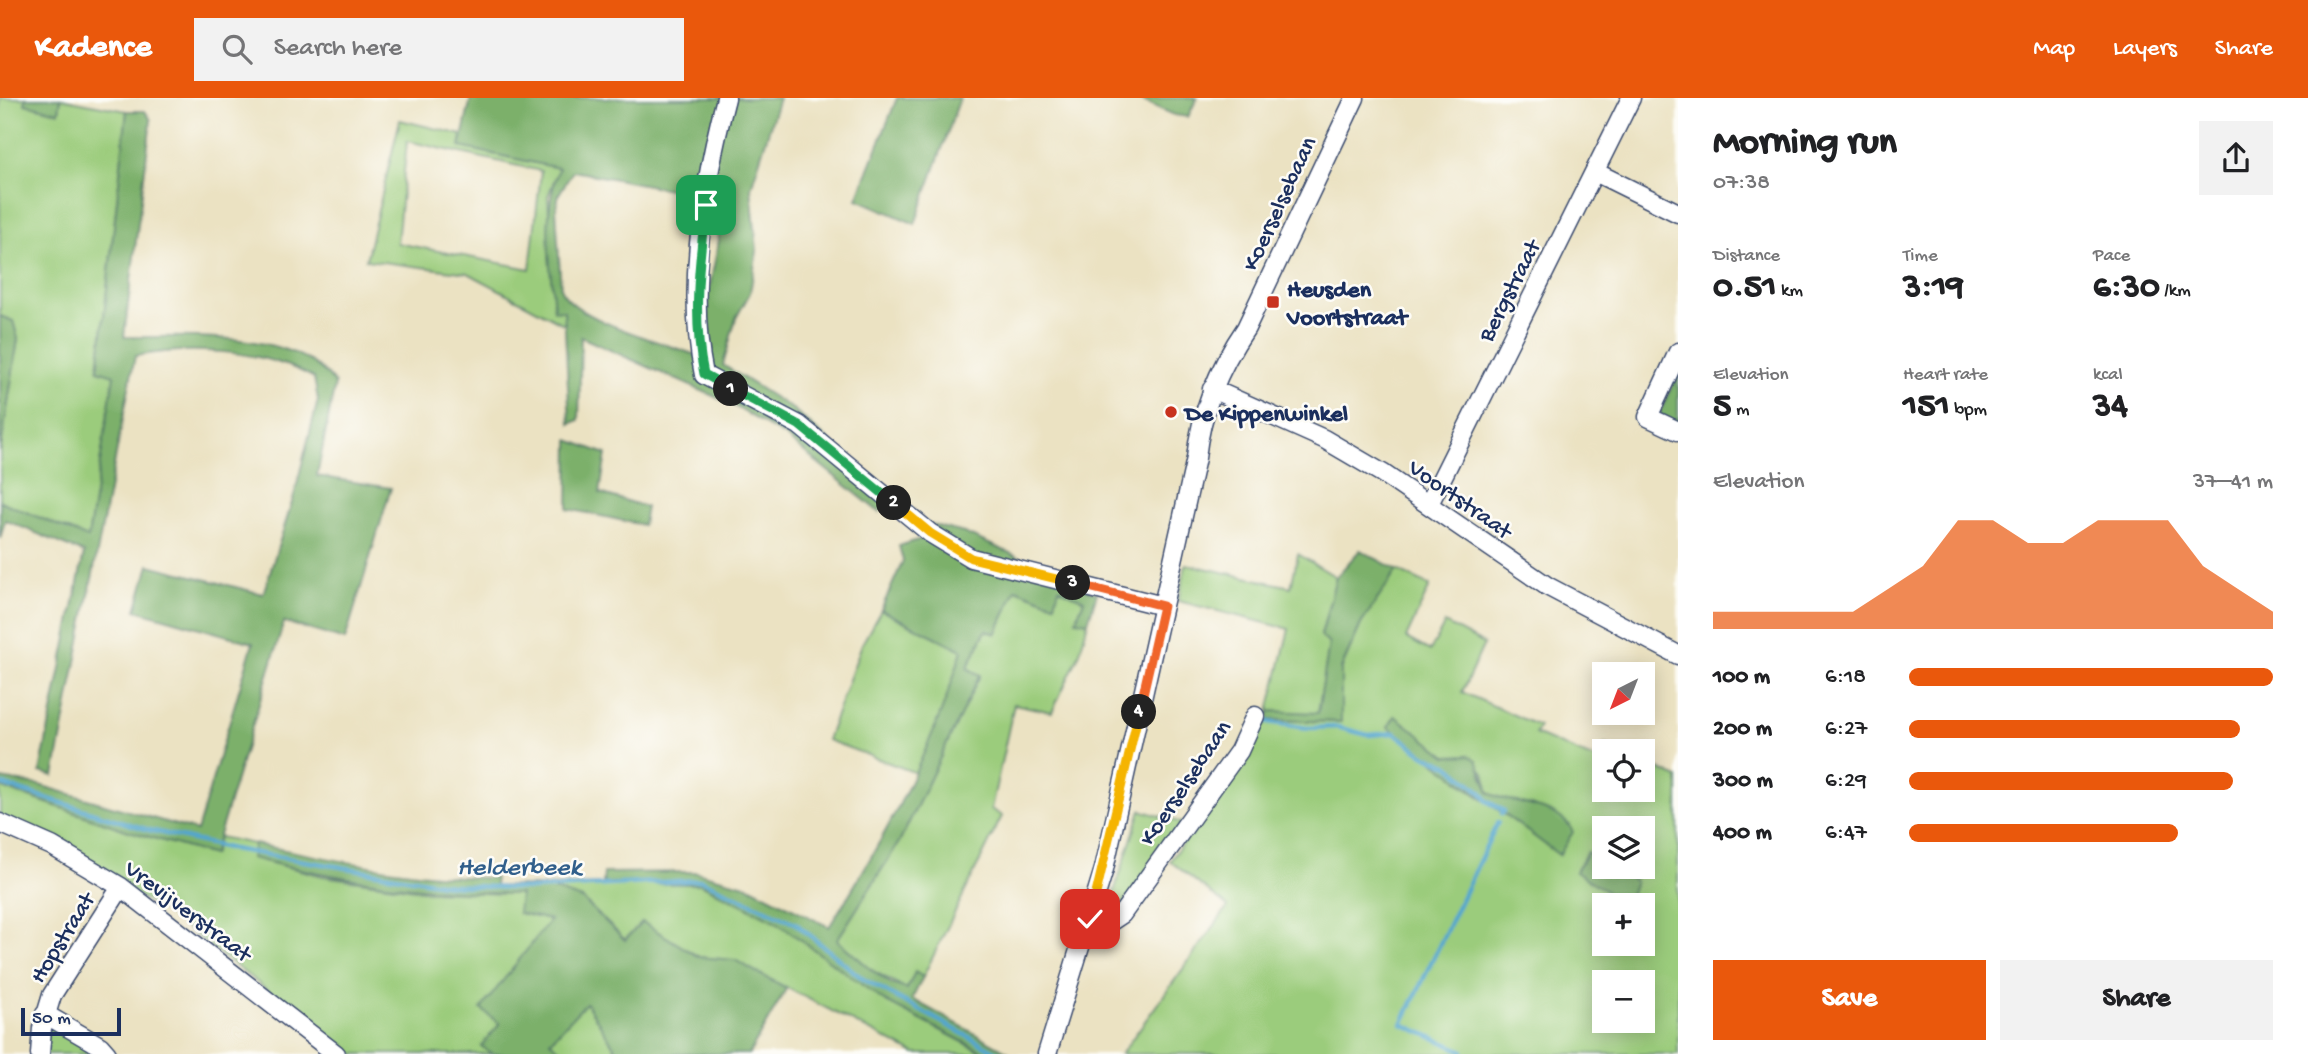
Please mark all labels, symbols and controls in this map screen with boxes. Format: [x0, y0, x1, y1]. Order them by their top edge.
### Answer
search box [194, 18, 684, 81]
text: Kadence [35, 30, 152, 68]
icon: search [218, 30, 256, 68]
text: Search here [274, 34, 402, 65]
text: Map [2033, 35, 2075, 64]
text: Layers [2113, 35, 2177, 64]
text: Share [2215, 35, 2273, 64]
button: share [2199, 121, 2273, 195]
text: Morning run [1713, 122, 1897, 166]
street label: Koerselsebaan [1237, 132, 1325, 276]
text: 07:38 [1713, 170, 1770, 197]
pin [676, 175, 736, 235]
icon: arrive [687, 186, 725, 224]
street label: Bergstraat [1473, 234, 1550, 348]
text: Distance [1713, 245, 1780, 268]
text: Time [1903, 245, 1938, 268]
text: Pace [2093, 245, 2130, 268]
text: 0.51 [1713, 268, 1776, 309]
text: 3:19 [1903, 268, 1964, 309]
text: 6:30 [2093, 268, 2160, 309]
place label: Heusden Voortstraat [1286, 277, 1409, 334]
text: km [1776, 280, 1803, 303]
text: /km [2160, 280, 2191, 303]
marker: Heusden Voortstraat [1265, 294, 1281, 310]
text: Elevation [1713, 364, 1789, 387]
text: Heart rate [1903, 364, 1988, 387]
text: kcal [2093, 364, 2123, 387]
pin: 1 [714, 372, 748, 406]
text: 1 [727, 377, 734, 400]
text: 5 [1713, 387, 1731, 428]
text: 151 [1903, 387, 1950, 428]
text: 34 [2093, 387, 2128, 428]
text: m [1731, 399, 1749, 422]
text: bpm [1950, 399, 1987, 422]
place label: De Kippenwinkel [1183, 401, 1348, 430]
marker: De Kippenwinkel [1163, 404, 1179, 420]
street label: Voortstraat [1401, 454, 1518, 548]
text: Elevation [1713, 469, 1804, 496]
text: 37–41 m [2193, 469, 2273, 496]
pin: 2 [876, 486, 912, 520]
text: 2 [889, 491, 898, 514]
pin: 3 [1056, 566, 1090, 601]
text: 3 [1068, 571, 1077, 594]
north arrow [1592, 662, 1656, 724]
map controls [1592, 662, 1655, 1033]
text: 100 m [1713, 664, 1770, 691]
text: 6:18 [1825, 664, 1866, 691]
pin: 4 [1122, 694, 1156, 730]
text: 4 [1134, 700, 1143, 723]
street label: Koerselsebaan [1134, 715, 1240, 852]
text: 200 m [1713, 716, 1772, 743]
text: 6:27 [1825, 716, 1867, 743]
button: locate [1592, 739, 1655, 802]
text: 300 m [1713, 768, 1773, 795]
text: 6:29 [1825, 768, 1867, 795]
button: layers [1592, 816, 1655, 879]
text: 400 m [1713, 820, 1772, 847]
text: 6:47 [1825, 820, 1867, 847]
water label: Helderbeek [457, 854, 583, 885]
street label: Vrevijverstraat [117, 855, 258, 971]
street label: Hopstraat [25, 886, 104, 990]
pin [1060, 889, 1120, 949]
button: + [1592, 893, 1655, 956]
icon: check [1071, 900, 1109, 938]
button: Save [1713, 960, 1986, 1040]
button: Share [2000, 960, 2273, 1040]
button: − [1592, 970, 1655, 1033]
scale bar [21, 1005, 121, 1037]
text: 50 m [32, 1008, 71, 1031]

